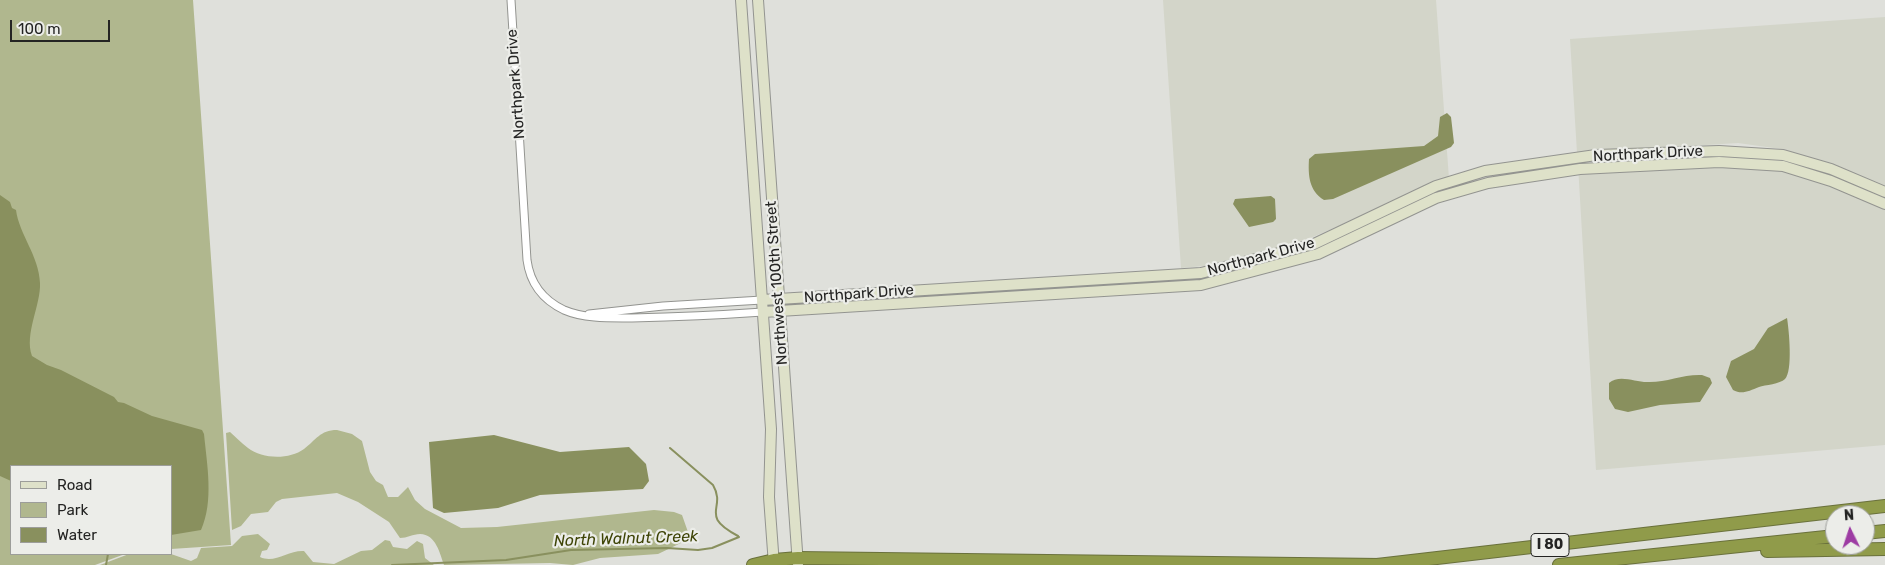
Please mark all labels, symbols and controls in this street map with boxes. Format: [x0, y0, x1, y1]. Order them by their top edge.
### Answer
scale bar [12, 10, 112, 42]
text: 100 m [18, 20, 60, 38]
street label: Northpark Drive [503, 28, 529, 140]
street label: Northpark Drive [1593, 142, 1703, 166]
street label: Northwest 100th Street [762, 200, 792, 366]
street label: Northpark Drive [1205, 234, 1317, 280]
street label: Northpark Drive [803, 281, 915, 307]
legend [10, 465, 172, 555]
text: Road [57, 476, 93, 494]
text: Park [57, 501, 88, 519]
north arrow [1825, 505, 1875, 555]
text: N [1843, 507, 1855, 524]
text: Water [57, 526, 97, 544]
water label: North Walnut Creek [553, 527, 699, 551]
road number: I 80 [1531, 534, 1569, 556]

